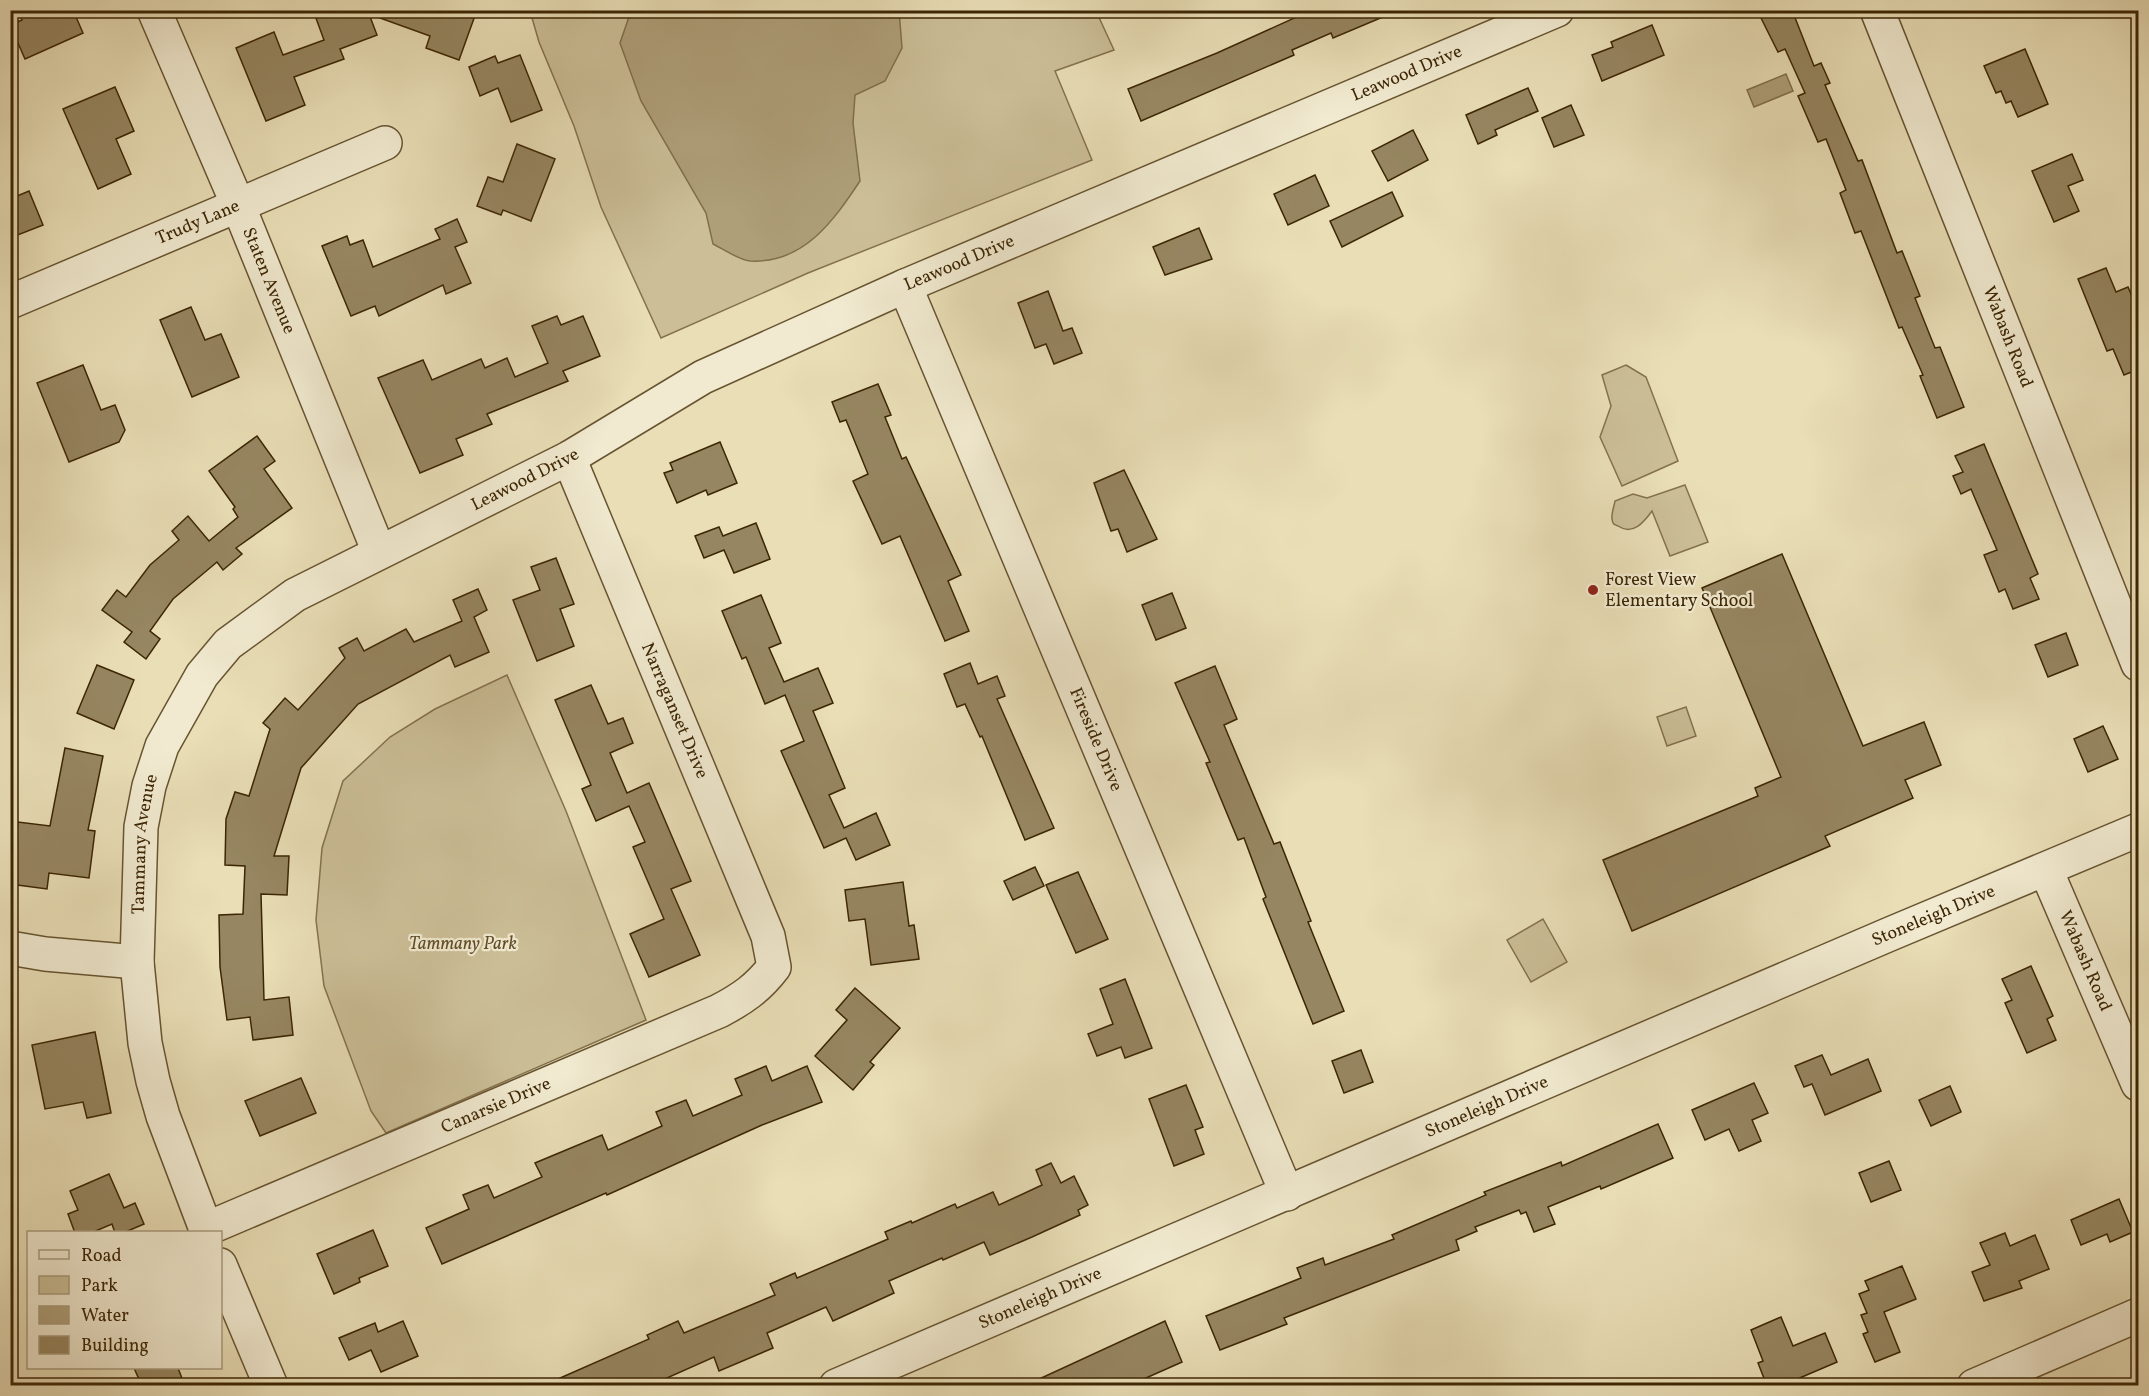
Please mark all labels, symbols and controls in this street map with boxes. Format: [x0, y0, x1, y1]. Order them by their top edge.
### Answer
street label: Leawood Drive [1348, 39, 1466, 108]
street label: Trudy Lane [152, 194, 244, 251]
street label: Staten Avenue [236, 224, 302, 338]
street label: Leawood Drive [900, 229, 1018, 297]
street label: Wabash Road [1976, 282, 2039, 391]
street label: Leawood Drive [467, 442, 584, 517]
place label: Forest View Elementary School [1605, 568, 1753, 614]
marker: Forest View Elementary School [1586, 583, 1600, 597]
street label: Narraganset Drive [634, 639, 714, 783]
street label: Fireside Drive [1063, 684, 1129, 795]
street label: Tammany Avenue [126, 771, 165, 915]
street label: Stoneleigh Drive [1868, 879, 1999, 953]
street label: Wabash Road [2052, 907, 2118, 1015]
park label: Tammany Park [409, 932, 517, 957]
street label: Stoneleigh Drive [1421, 1069, 1552, 1144]
street label: Canarsie Drive [437, 1071, 555, 1140]
legend [27, 1231, 222, 1369]
text: Road [81, 1244, 122, 1269]
street label: Stoneleigh Drive [975, 1261, 1106, 1336]
text: Park [81, 1274, 118, 1299]
text: Water [81, 1304, 129, 1329]
text: Building [81, 1334, 149, 1359]

